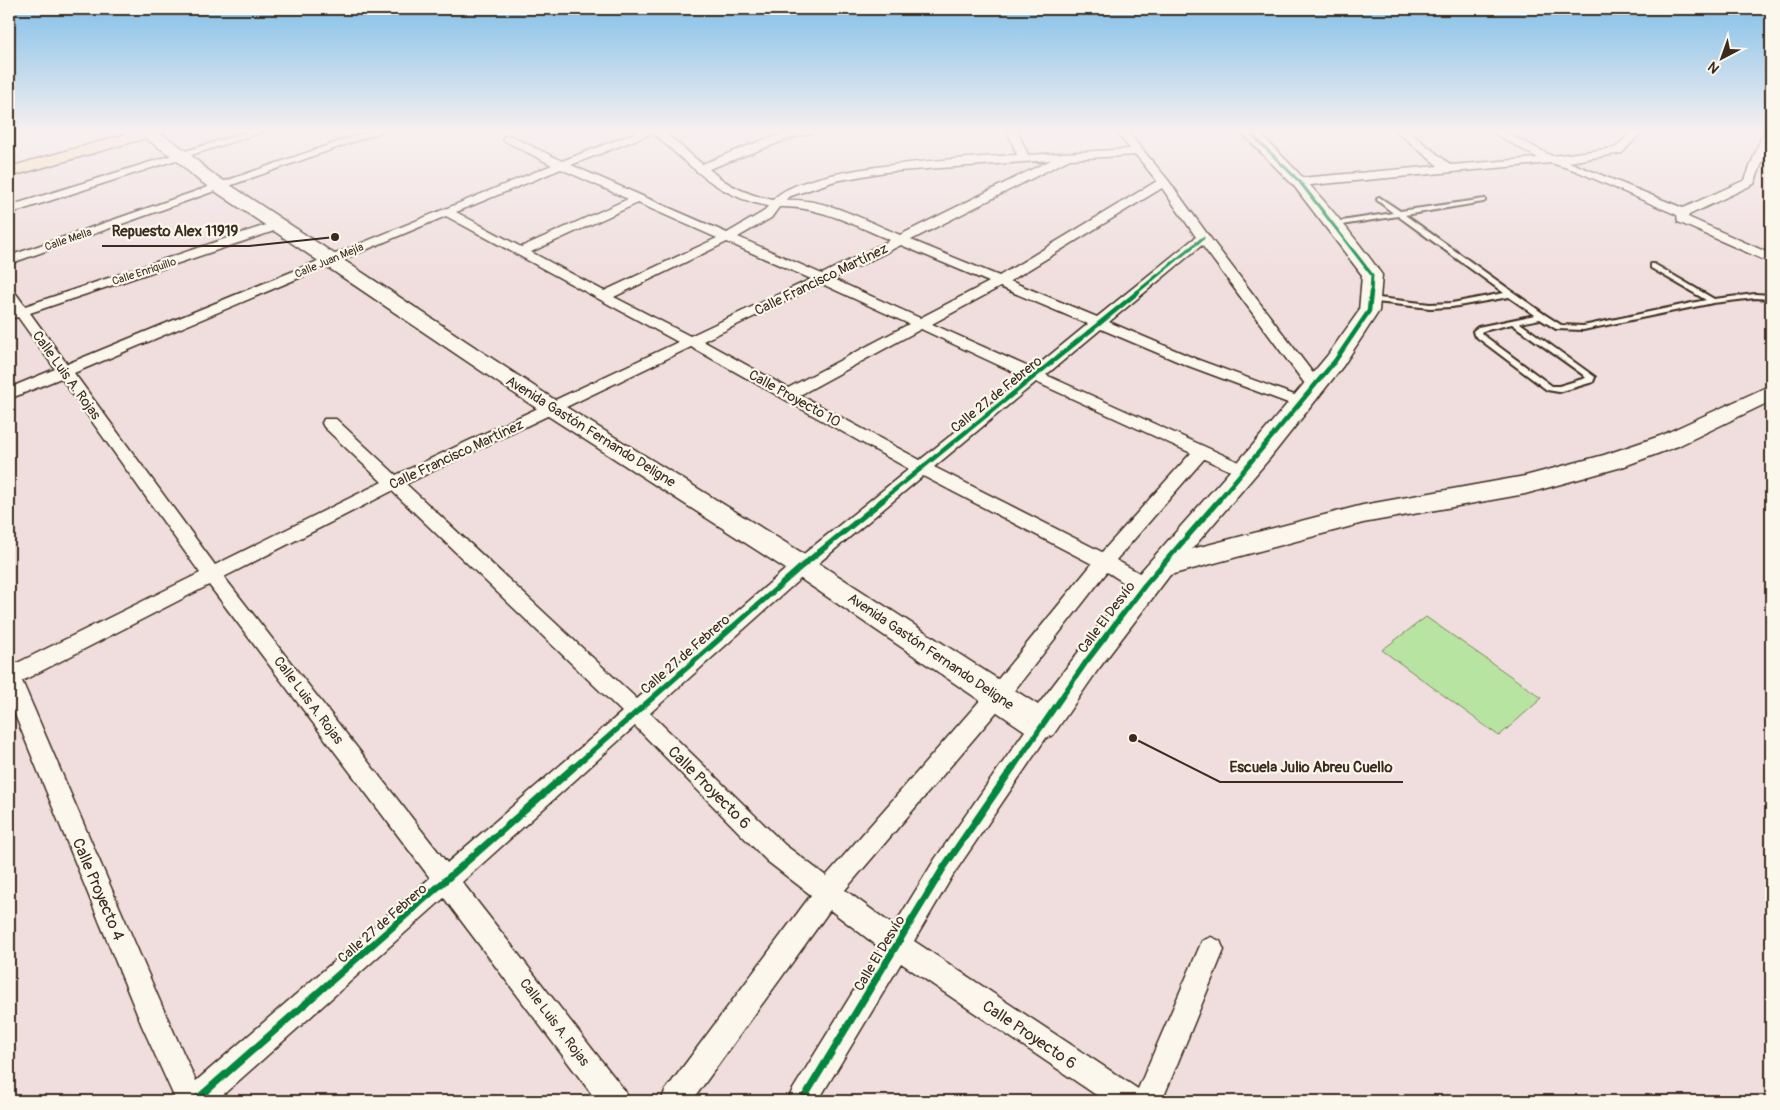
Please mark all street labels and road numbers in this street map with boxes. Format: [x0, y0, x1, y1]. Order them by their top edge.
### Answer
street label: Calle Mella [43, 225, 93, 254]
street label: Calle Juan Mejía [293, 240, 365, 281]
street label: Calle Francisco Martínez [752, 240, 891, 319]
street label: Calle Enriquillo [110, 255, 178, 288]
street label: Calle Luis A. Rojas [29, 328, 105, 423]
street label: Calle 27 de Febrero [947, 352, 1046, 436]
street label: Calle Proyecto 10 [746, 366, 844, 431]
street label: Avenida Gastón Fernando Deligne [503, 372, 679, 491]
street label: Calle Francisco Martínez [386, 416, 526, 493]
street label: Calle El Desvío [1074, 578, 1139, 656]
street label: Avenida Gastón Fernando Deligne [844, 589, 1017, 713]
street label: Calle 27 de Febrero [637, 611, 734, 698]
street label: Calle Luis A. Rojas [270, 653, 348, 748]
street label: Calle Proyecto 6 [664, 742, 755, 833]
street label: Calle Proyecto 4 [68, 835, 129, 944]
street label: Calle 27 de Febrero [334, 880, 431, 967]
street label: Calle El Desvío [850, 912, 909, 994]
street label: Calle Luis A. Rojas [516, 975, 594, 1070]
street label: Calle Proyecto 6 [979, 996, 1080, 1074]

